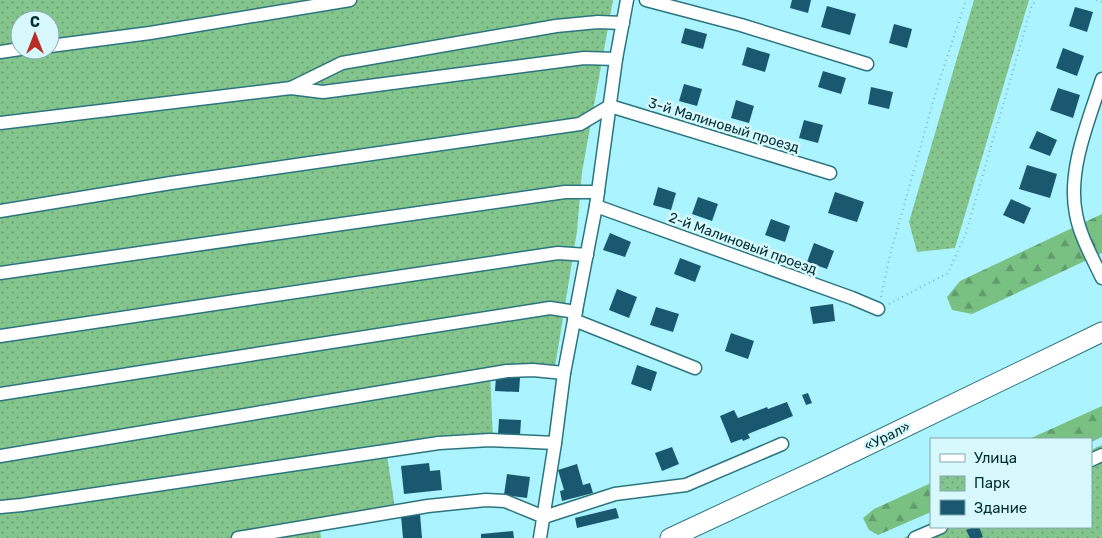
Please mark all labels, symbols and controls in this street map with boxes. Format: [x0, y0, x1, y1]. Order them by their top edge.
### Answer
north arrow [10, 10, 60, 60]
text: С [30, 14, 40, 31]
street label: 3-й Малиновый проезд [646, 94, 801, 157]
street label: 2-й Малиновый проезд [666, 209, 819, 278]
street label: «Урал» [862, 418, 913, 455]
legend [930, 438, 1092, 528]
text: Улица [974, 449, 1017, 467]
text: Парк [974, 474, 1010, 492]
text: Здание [974, 499, 1027, 517]

